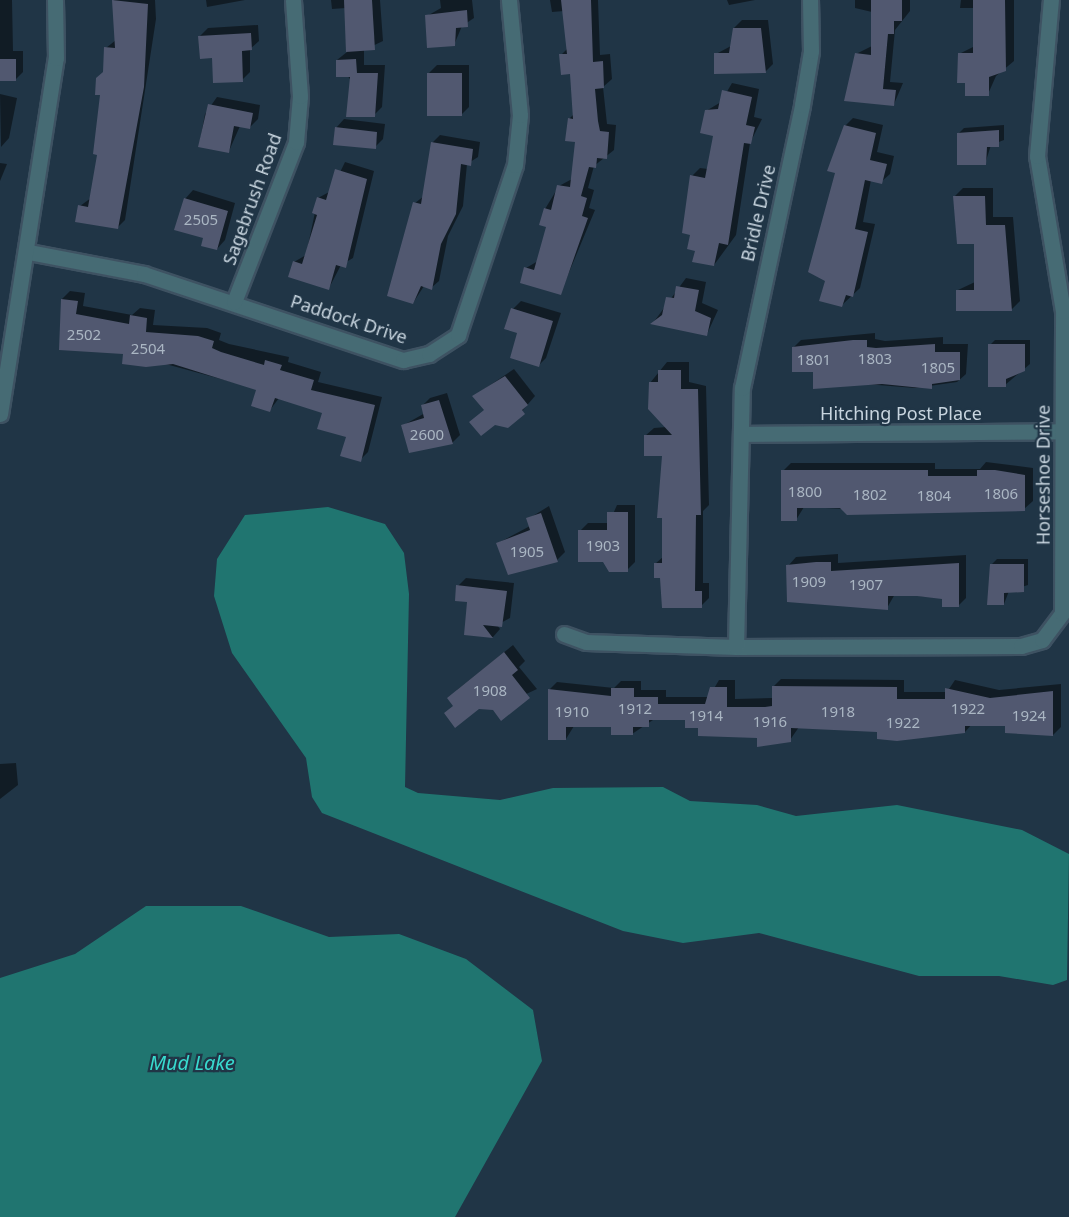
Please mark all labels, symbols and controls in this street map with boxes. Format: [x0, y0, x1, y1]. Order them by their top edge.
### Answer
street label: Sagebrush Road [218, 130, 286, 268]
street label: Bridle Drive [736, 162, 780, 264]
house number: 2505 [184, 211, 218, 229]
street label: Paddock Drive [288, 290, 410, 348]
house number: 2502 [67, 326, 101, 344]
house number: 2504 [131, 340, 165, 358]
house number: 1803 [858, 350, 892, 368]
house number: 1801 [797, 351, 831, 369]
house number: 1805 [921, 359, 955, 377]
street label: Hitching Post Place [820, 402, 982, 424]
street label: Horseshoe Drive [1032, 405, 1054, 545]
house number: 2600 [410, 426, 444, 444]
house number: 1800 [788, 483, 822, 501]
house number: 1806 [984, 485, 1018, 503]
house number: 1802 [853, 486, 887, 504]
house number: 1804 [917, 487, 951, 505]
house number: 1903 [586, 537, 620, 555]
house number: 1905 [510, 543, 544, 561]
house number: 1909 [792, 573, 826, 591]
house number: 1907 [849, 576, 883, 594]
house number: 1908 [473, 682, 507, 700]
house number: 1912 [618, 700, 652, 718]
house number: 1922 [951, 700, 985, 718]
house number: 1910 [555, 703, 589, 721]
house number: 1918 [821, 703, 855, 721]
house number: 1914 [689, 707, 723, 725]
house number: 1924 [1012, 707, 1046, 725]
house number: 1916 [753, 713, 787, 731]
house number: 1922 [886, 714, 920, 732]
water label: Mud Lake [149, 1050, 235, 1074]

